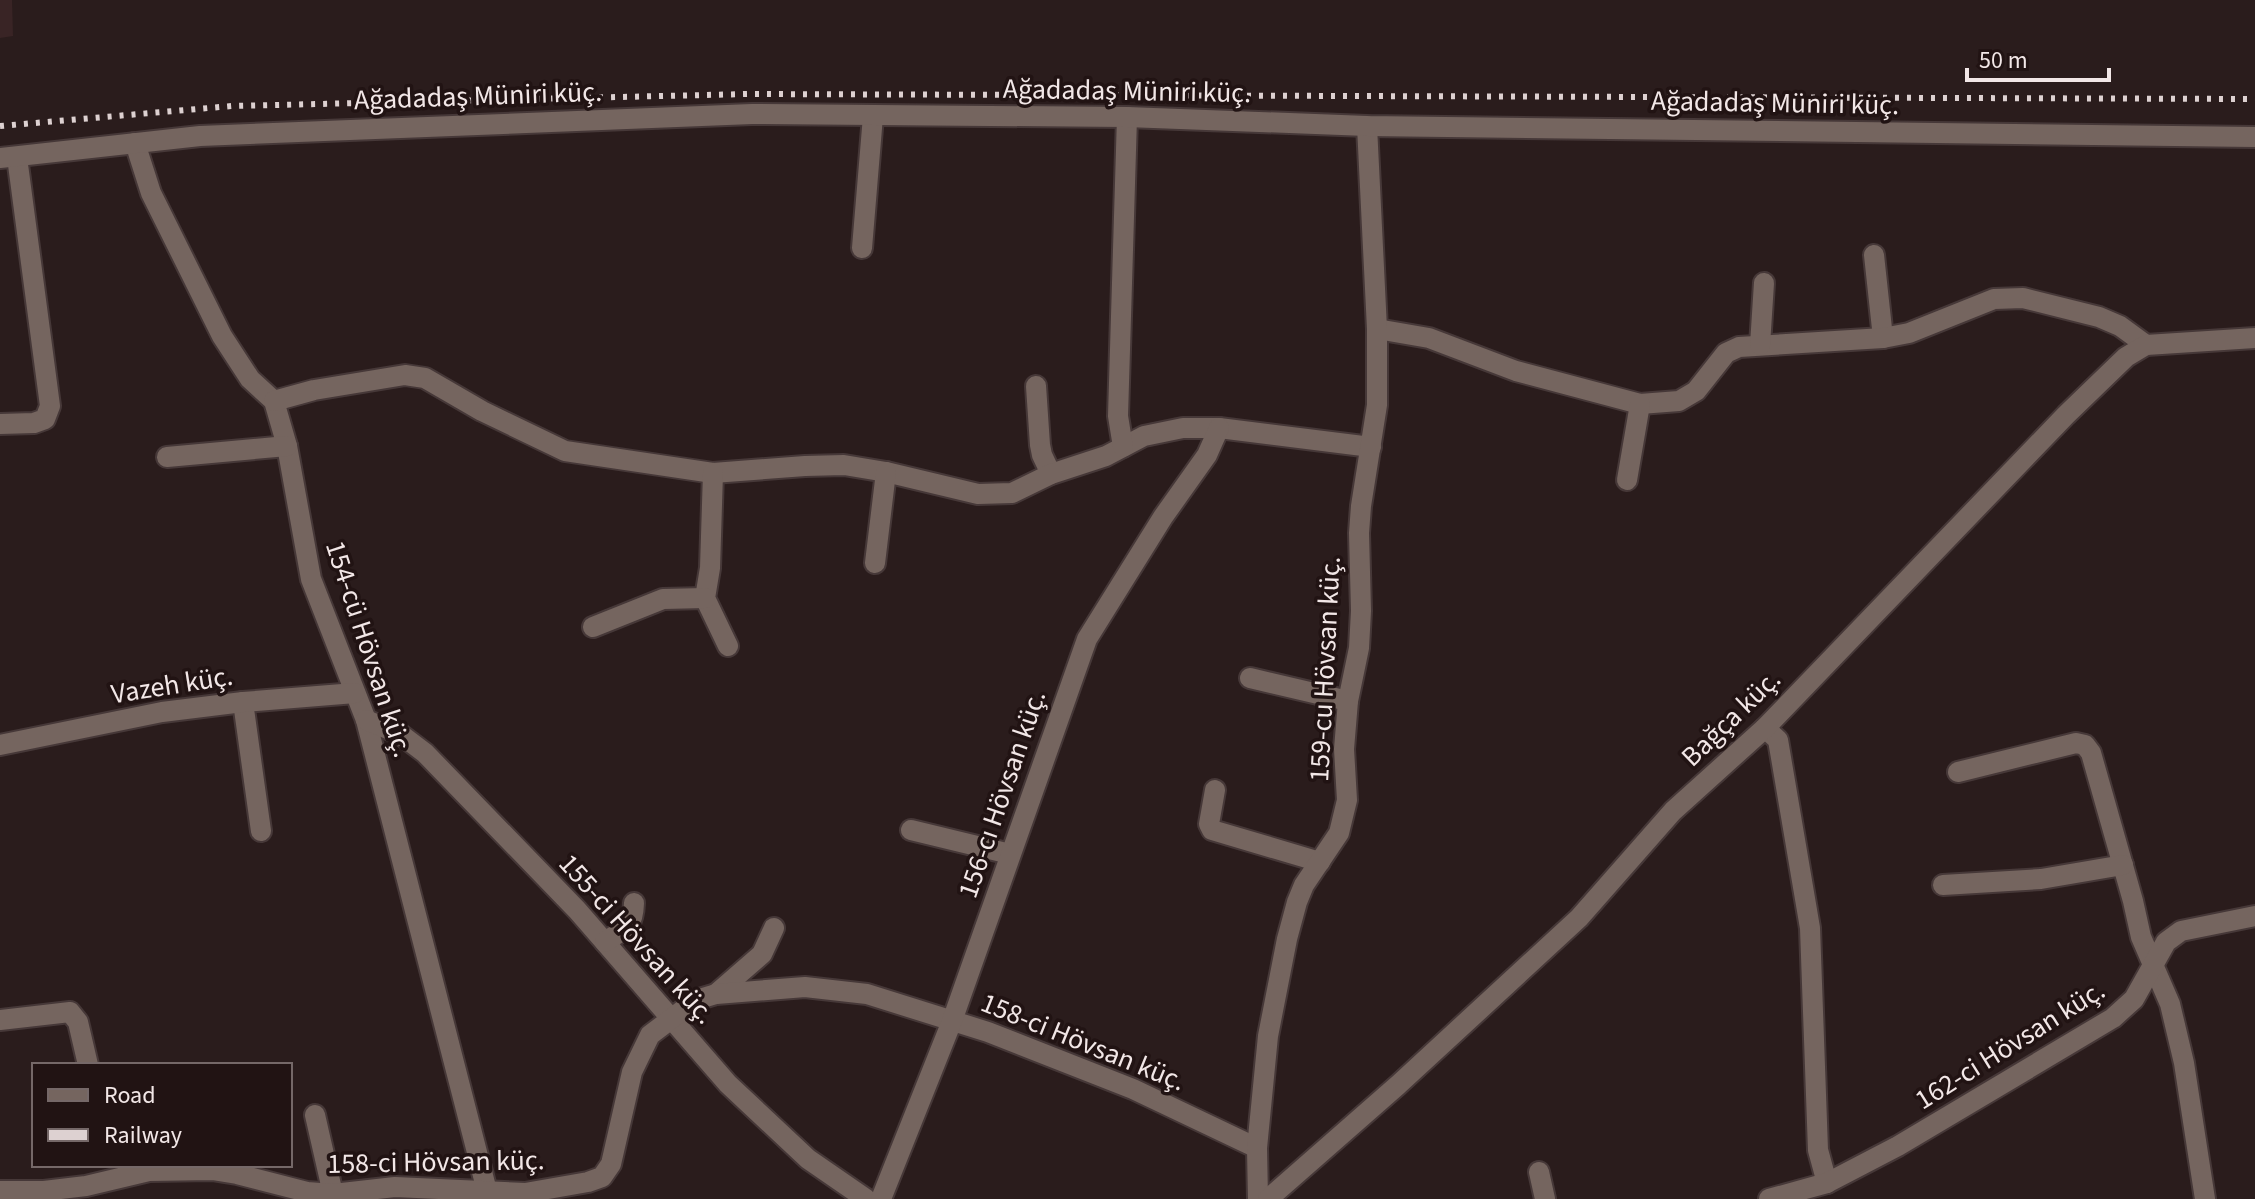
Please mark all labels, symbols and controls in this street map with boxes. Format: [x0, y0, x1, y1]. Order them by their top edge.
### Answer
scale bar [1967, 32, 2109, 82]
text: 50 m [1979, 43, 2028, 78]
street label: Ağadadaş Müniri küç. [1003, 69, 1251, 113]
street label: Ağadadaş Müniri küç. [353, 72, 603, 120]
street label: Ağadadaş Müniri küç. [1651, 81, 1899, 125]
street label: 154-cü Hövsan küç. [315, 536, 423, 762]
street label: 159-cu Hövsan küç. [1299, 555, 1351, 783]
street label: Vazeh küç. [108, 656, 236, 714]
street label: Bağça küç. [1672, 660, 1790, 776]
street label: 156-cı Hövsan küç. [948, 685, 1056, 903]
street label: 155-ci Hövsan küç. [549, 845, 725, 1033]
street label: 162-ci Hövsan küç. [1907, 970, 2113, 1120]
street label: 158-ci Hövsan küç. [975, 983, 1191, 1101]
legend [32, 1063, 292, 1167]
text: Road [104, 1078, 156, 1113]
text: Railway [104, 1118, 182, 1153]
street label: 158-ci Hövsan küç. [327, 1140, 545, 1184]

